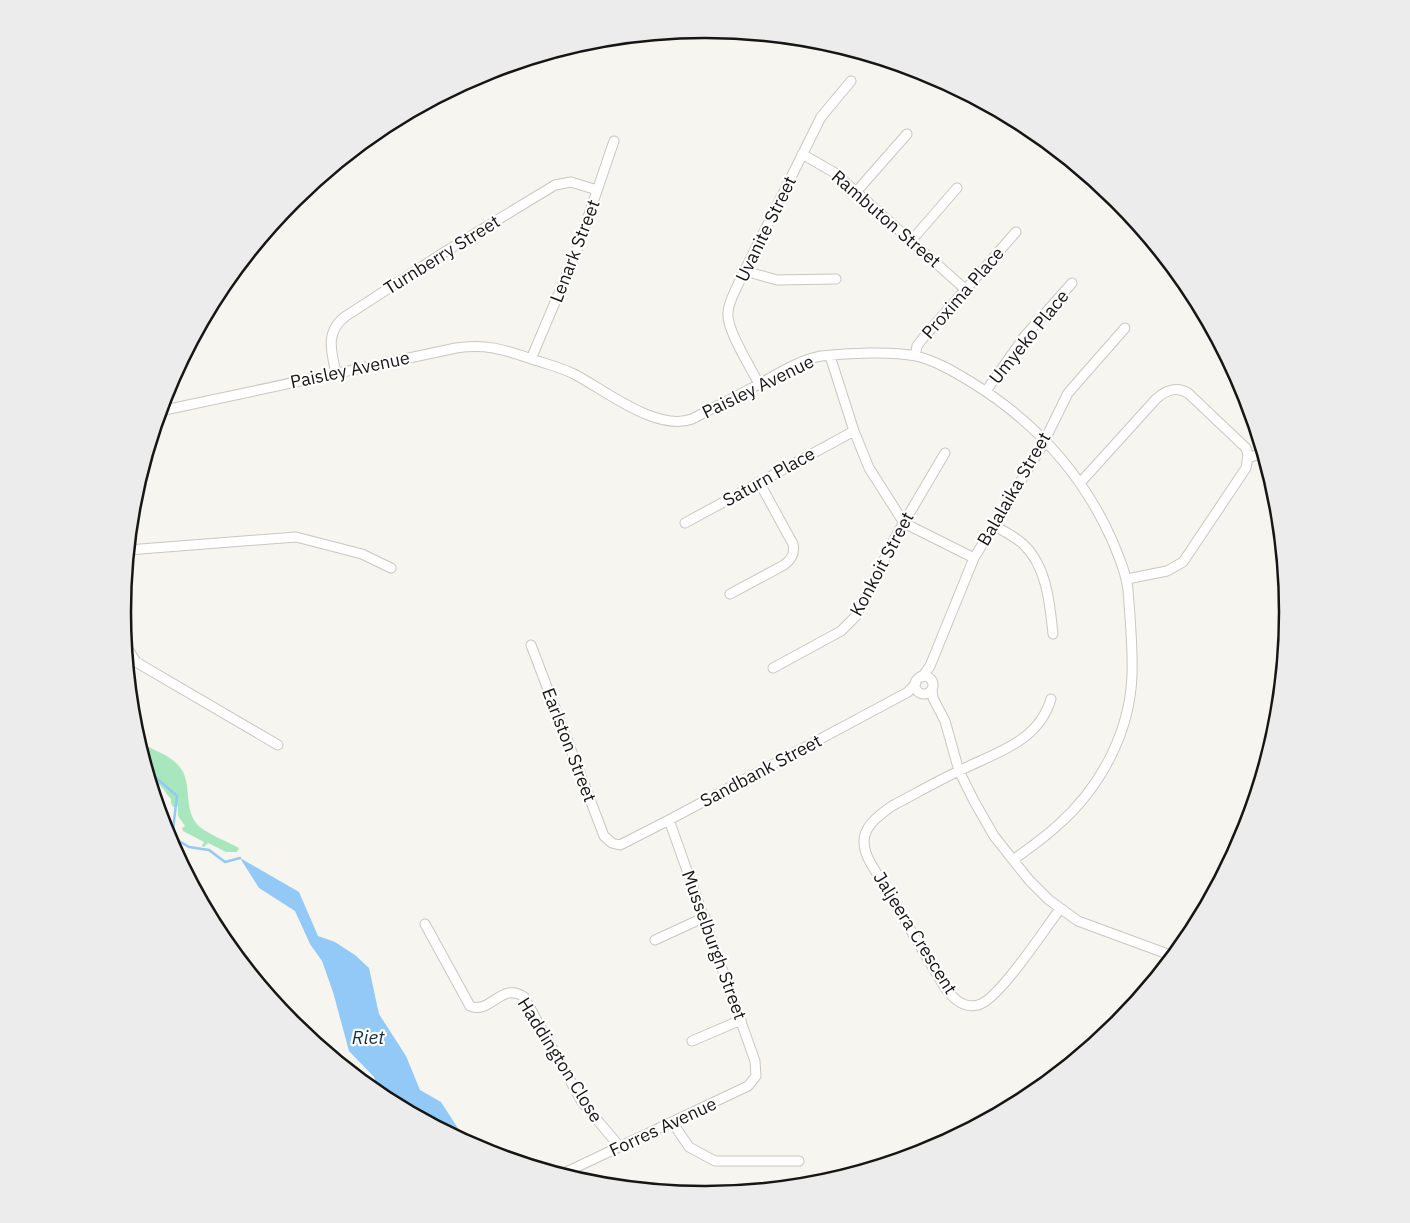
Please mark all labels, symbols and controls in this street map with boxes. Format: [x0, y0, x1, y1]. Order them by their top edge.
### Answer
street label: Rambuton Street [827, 165, 946, 272]
street label: Uvanite Street [730, 172, 801, 285]
street label: Lenark Street [544, 196, 605, 305]
street label: Turnberry Street [379, 210, 504, 300]
street label: Proxima Place [916, 242, 1009, 343]
street label: Umyeko Place [984, 285, 1074, 388]
street label: Paisley Avenue [288, 346, 412, 393]
street label: Paisley Avenue [698, 350, 818, 424]
street label: Balalaika Street [972, 428, 1055, 550]
street label: Saturn Place [719, 442, 819, 511]
street label: Konkoit Street [844, 508, 919, 620]
street label: Earlston Street [537, 684, 602, 805]
street label: Sandbank Street [696, 729, 825, 812]
street label: Musselburgh Street [677, 867, 752, 1023]
street label: Jaljeera Crescent [869, 867, 962, 998]
street label: Haddington Close [513, 993, 608, 1127]
water label: Riet [352, 1025, 385, 1049]
street label: Forres Avenue [605, 1092, 720, 1161]

